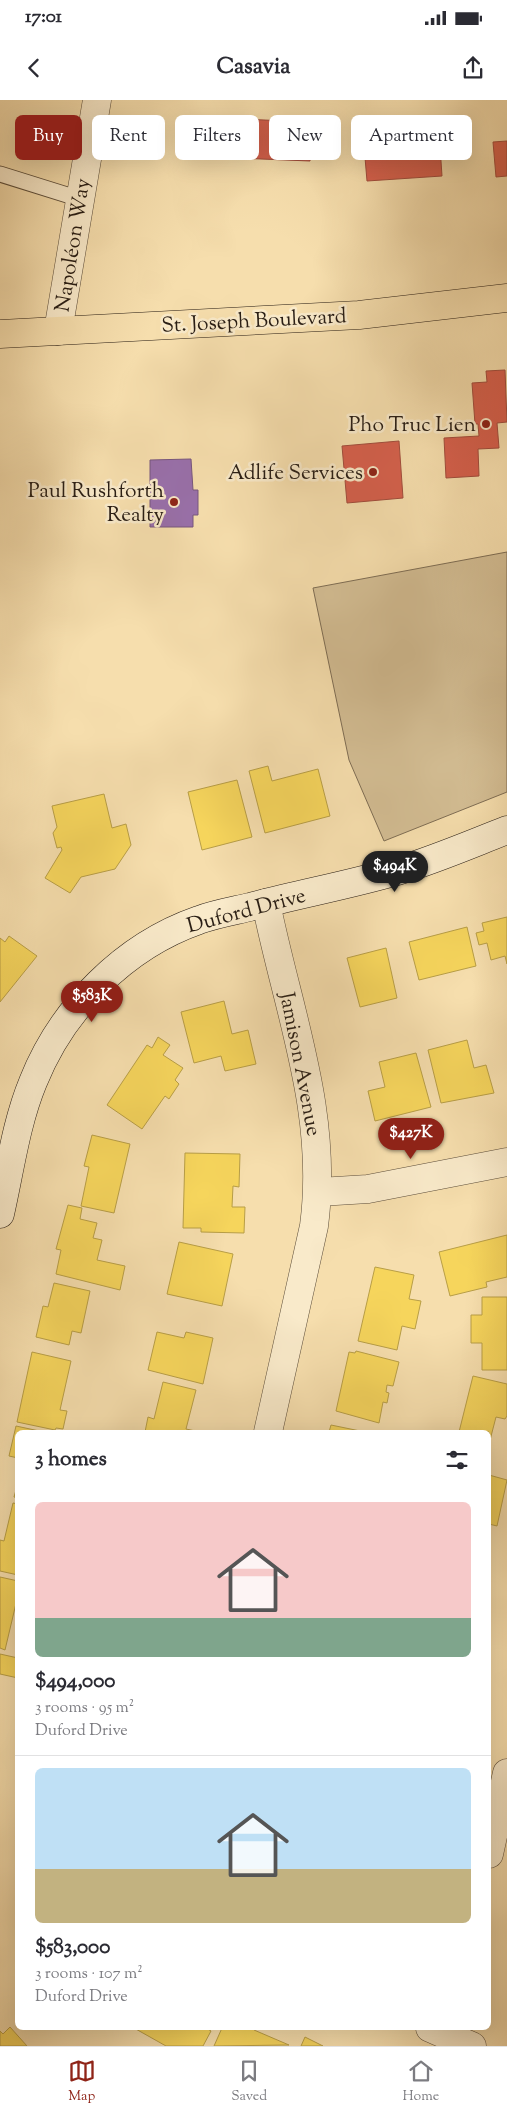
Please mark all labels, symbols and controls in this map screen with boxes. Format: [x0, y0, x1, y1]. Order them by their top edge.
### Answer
text: 17:01 [25, 4, 62, 31]
text: Casavia [217, 52, 290, 84]
icon: back [20, 54, 48, 82]
icon: share [459, 54, 487, 82]
chip: Buy [15, 115, 82, 160]
chip: Rent [92, 115, 165, 160]
chip: Filters [175, 115, 259, 160]
chip: New [269, 115, 341, 160]
chip: Apartment [351, 115, 472, 160]
street label: Napoléon Way [49, 176, 99, 314]
street label: St. Joseph Boulevard [161, 302, 348, 342]
place label: Pho Truc Lien [349, 411, 476, 441]
marker: Pho Truc Lien [480, 418, 492, 430]
place label: Adlife Services [228, 459, 363, 489]
marker: Adlife Services [367, 466, 379, 478]
place label: Paul Rushforth Realty [28, 477, 165, 531]
marker: Paul Rushforth Realty [168, 496, 180, 508]
pin: $494K [360, 850, 430, 893]
text: $494K [373, 855, 417, 878]
street label: Duford Drive [184, 882, 309, 942]
pin: $583K [57, 980, 127, 1023]
text: $583K [72, 985, 112, 1008]
street label: Jamison Avenue [270, 989, 328, 1139]
pin: $427K [376, 1118, 446, 1160]
text: $427K [389, 1122, 433, 1145]
text: 3 homes [35, 1445, 107, 1475]
icon: filters [443, 1446, 471, 1474]
icon: home [208, 1535, 298, 1625]
text: $494,000 [35, 1667, 115, 1697]
text: 3 rooms · 95 m² [35, 1697, 134, 1720]
text: Duford Drive [35, 1720, 128, 1743]
icon: home [208, 1800, 298, 1890]
text: $583,000 [35, 1933, 110, 1963]
text: 3 rooms · 107 m² [35, 1963, 143, 1986]
text: Duford Drive [35, 1986, 128, 2009]
tab: Map [68, 2057, 96, 2107]
tab: Saved [231, 2057, 267, 2107]
tab: Home [403, 2057, 439, 2107]

